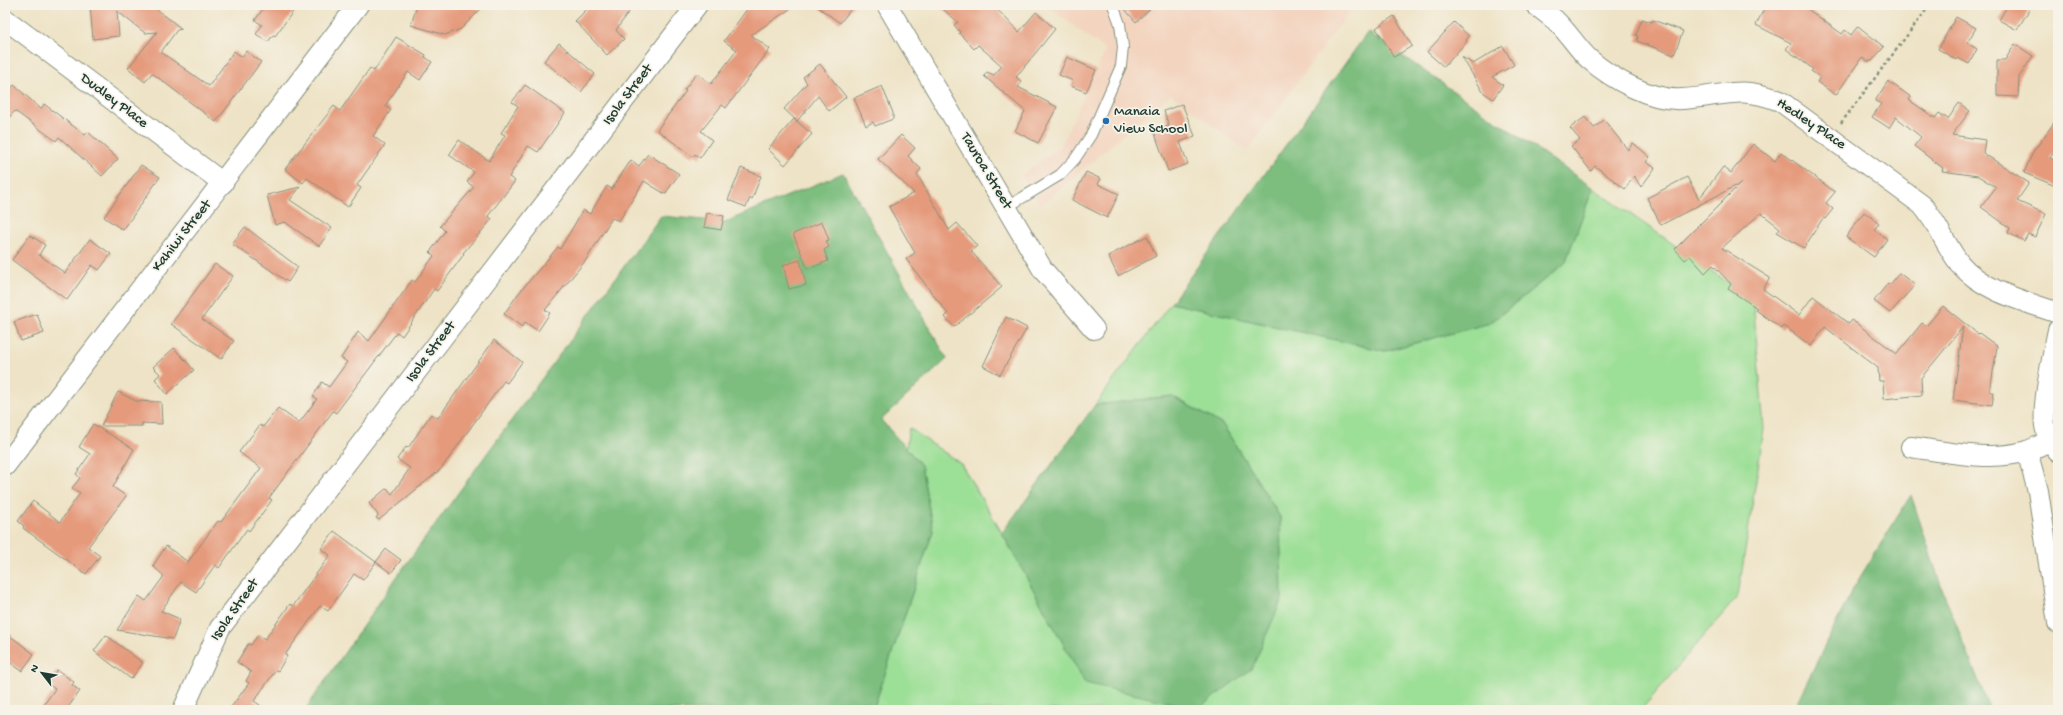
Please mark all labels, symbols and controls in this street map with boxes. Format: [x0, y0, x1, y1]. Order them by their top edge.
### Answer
street label: Isola Street [599, 59, 658, 129]
street label: Dudley Place [76, 69, 152, 133]
street label: Hedley Place [1773, 94, 1849, 154]
place label: Manaia View School [1113, 103, 1188, 138]
marker: Manaia View School [1101, 116, 1111, 126]
street label: Tauroa Street [956, 129, 1017, 214]
street label: Kahiwi Street [148, 195, 217, 276]
street label: Isola Street [402, 316, 461, 386]
street label: Isola Street [207, 574, 264, 645]
north arrow [22, 653, 62, 693]
text: N [28, 663, 42, 675]

